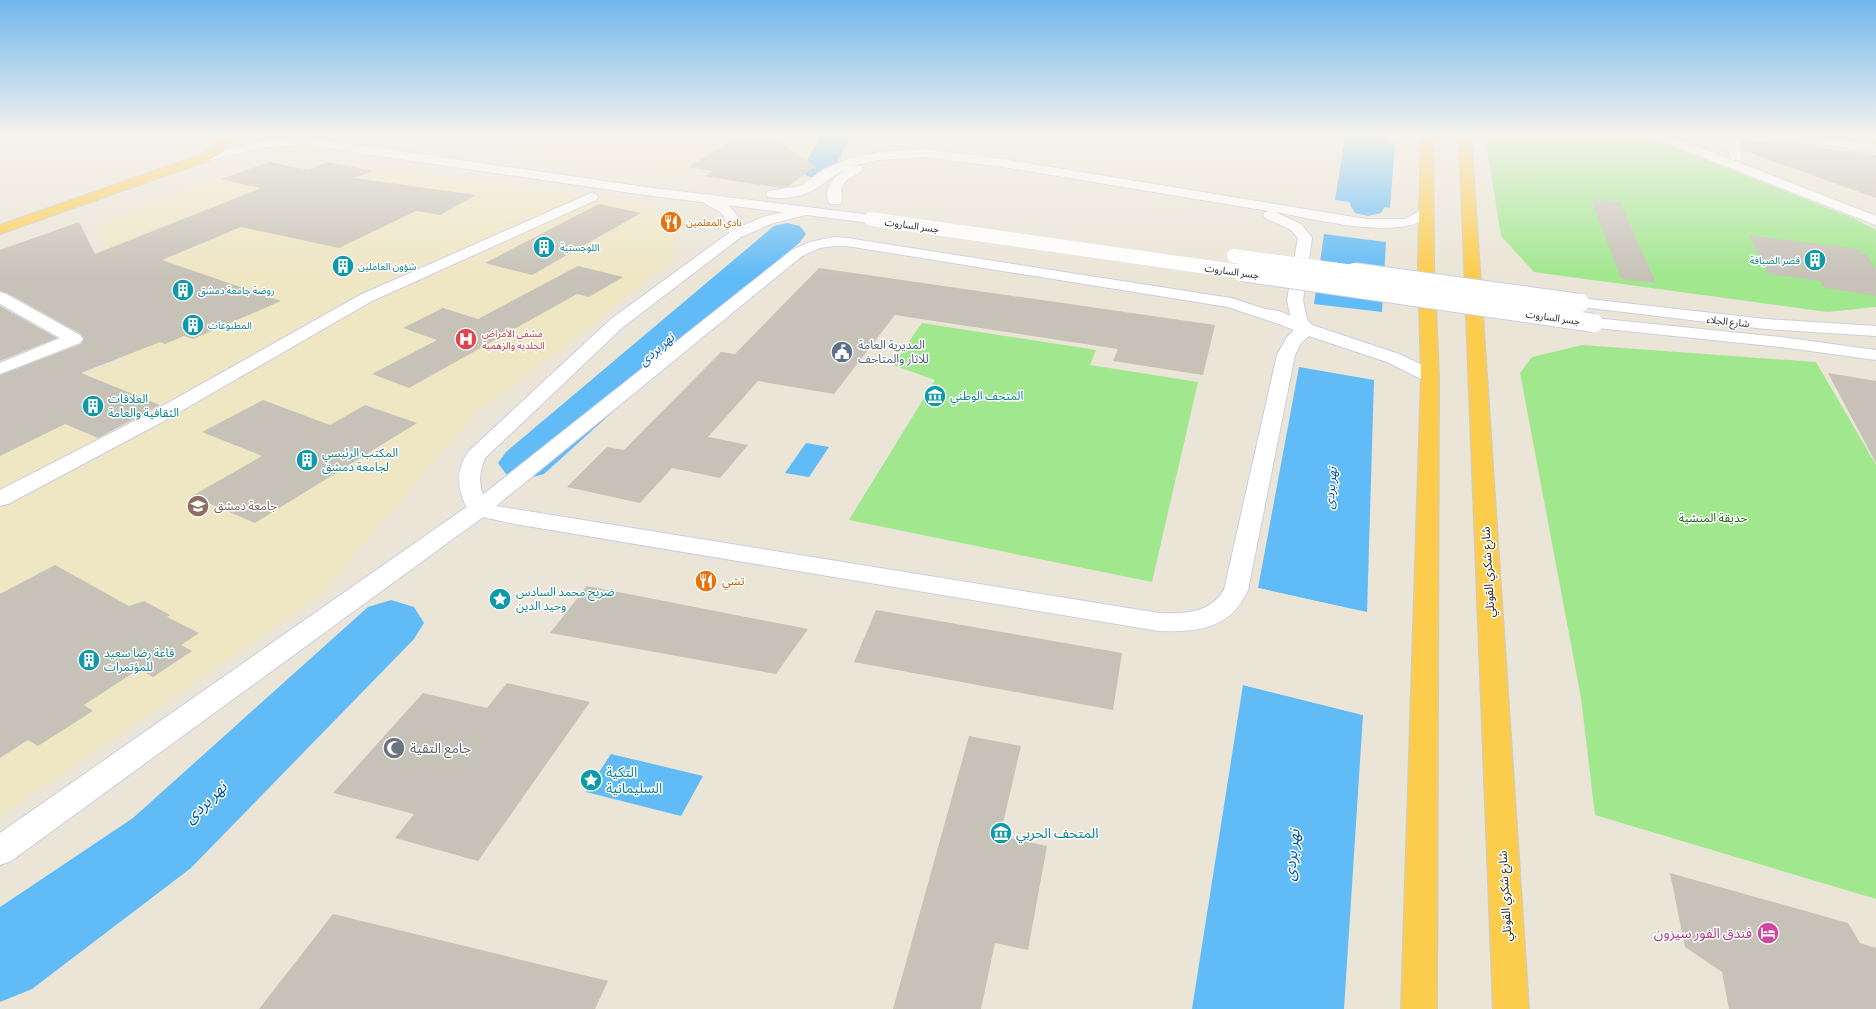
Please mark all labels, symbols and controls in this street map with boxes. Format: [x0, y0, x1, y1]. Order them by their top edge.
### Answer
restaurant icon: نادي المعلمين [658, 209, 684, 235]
street label: جسر الساروت [884, 215, 940, 236]
place label: نادي المعلمين [686, 216, 742, 230]
building icon: اللوجستية [531, 234, 557, 260]
place label: اللوجستية [560, 241, 599, 254]
building icon: قصر الضيافة [1802, 247, 1828, 273]
building icon: شؤون العاملين [330, 253, 356, 279]
place label: قصر الضيافة [1750, 254, 1801, 267]
place label: شؤون العاملين [358, 260, 416, 273]
street label: جسر الساروت [1204, 261, 1260, 282]
building icon: روضة جامعة دمشق [170, 277, 196, 303]
place label: روضة جامعة دمشق [198, 284, 275, 297]
street label: جسر الساروت [1525, 307, 1581, 328]
building icon: المطبوعات [180, 312, 206, 338]
street label: شارع الجلاء [1706, 313, 1750, 331]
place label: المطبوعات [208, 319, 252, 332]
hospital icon: مشفى الأمراض الجلدية والزهمية [453, 326, 479, 352]
place label: مشفى الأمراض الجلدية والزهمية [482, 327, 545, 352]
water label: نهر بردى [635, 328, 679, 370]
place label: المديرية العامة للاثار والمتاحف [858, 337, 929, 366]
public building icon: المديرية العامة للاثار والمتاحف [829, 339, 855, 365]
museum icon: المتحف الوطني [922, 383, 948, 409]
place label: المتحف الوطني [950, 388, 1023, 406]
place label: العلاقات الثقافية والعامة [108, 391, 179, 420]
building icon: العلاقات الثقافية والعامة [80, 393, 106, 419]
place label: المكتب الرئيسي لجامعة دمشق [322, 445, 398, 475]
building icon: المكتب الرئيسي لجامعة دمشق [294, 447, 320, 473]
water label: نهر بردى [1320, 465, 1341, 510]
school or university icon: جامعة دمشق [185, 493, 211, 519]
place label: جامعة دمشق [214, 498, 277, 514]
park label: حديقة المنشية [1679, 510, 1747, 525]
street label: شارع شكري القوتلي [1478, 526, 1500, 618]
restaurant icon: تشي [693, 568, 719, 594]
place label: تشي [722, 573, 745, 591]
place label: ضريح محمد السادس وحيد الدين [516, 584, 615, 613]
place icon: ضريح محمد السادس وحيد الدين [487, 586, 513, 612]
place label: قاعة رضا سعيد للمؤتمرات [104, 645, 174, 674]
building icon: قاعة رضا سعيد للمؤتمرات [76, 647, 102, 673]
mosque icon: جامع التقية [381, 735, 407, 761]
place label: جامع التقية [410, 739, 471, 759]
place label: التكية السليمانية [606, 763, 662, 796]
place icon: التكية السليمانية [578, 767, 604, 793]
water label: نهر بردى [179, 776, 232, 827]
museum icon: المتحف الحربي [988, 820, 1014, 846]
place label: المتحف الحربي [1016, 824, 1098, 844]
water label: نهر بردى [1278, 827, 1304, 882]
street label: شارع شكري القوتلي [1495, 850, 1517, 942]
hotel icon: فندق الفور سيزون [1755, 920, 1781, 946]
place label: فندق الفور سيزون [1654, 924, 1752, 942]

